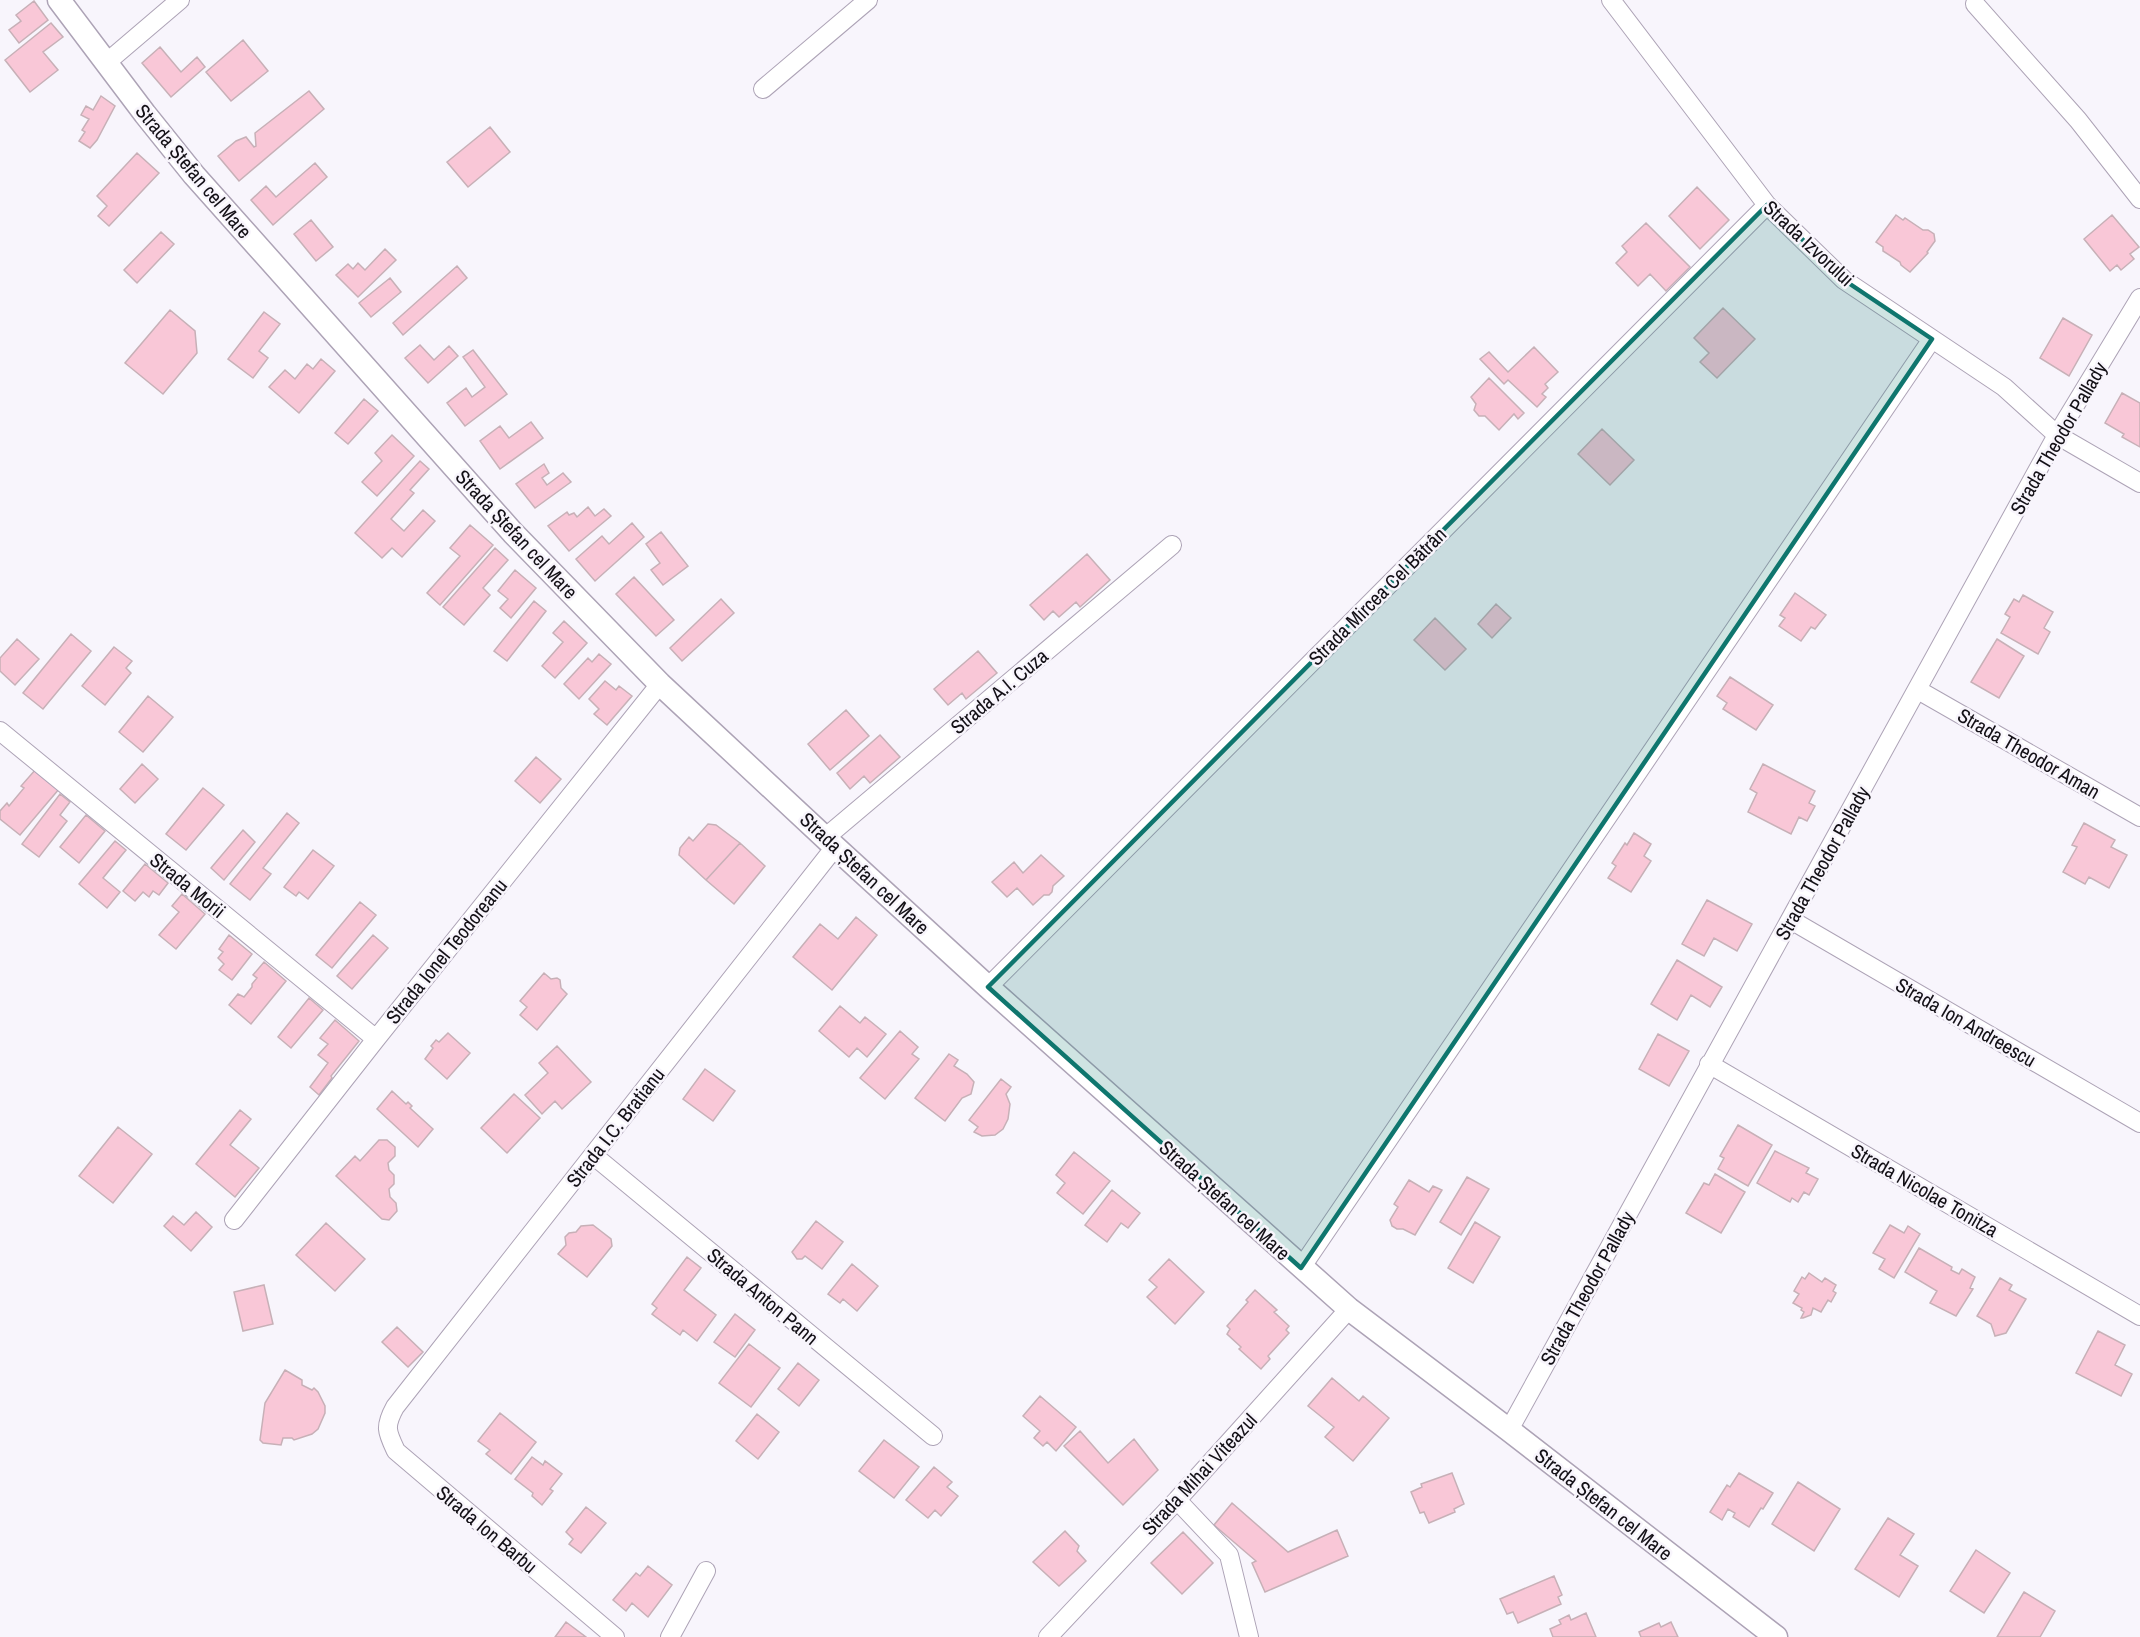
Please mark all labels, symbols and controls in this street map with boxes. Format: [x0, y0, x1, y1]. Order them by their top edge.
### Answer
street label: Strada Ștefan cel Mare [130, 98, 258, 244]
street label: Strada Izvorului [1758, 194, 1860, 292]
street label: Strada Theodor Pallady [2003, 356, 2113, 519]
street label: Strada Ștefan cel Mare [450, 463, 584, 605]
street label: Strada Mircea Cel Bătrân [1302, 521, 1452, 671]
street label: Strada A.I. Cuza [945, 642, 1053, 740]
street label: Strada Theodor Aman [1953, 701, 2105, 805]
street label: Strada Theodor Pallady [1768, 781, 1876, 945]
street label: Strada Ștefan cel Mare [794, 806, 936, 940]
street label: Strada Morii [144, 846, 232, 924]
street label: Strada Ionel Teodoreanu [379, 873, 513, 1029]
street label: Strada Ion Andreescu [1891, 971, 2041, 1073]
street label: Strada I.C. Bratianu [560, 1062, 670, 1192]
street label: Strada Ștefan cel Mare [1154, 1134, 1296, 1266]
street label: Strada Nicolae Tonitza [1847, 1137, 2003, 1243]
street label: Strada Theodor Pallady [1533, 1206, 1641, 1370]
street label: Strada Anton Pann [702, 1241, 824, 1351]
street label: Strada Mihai Viteazul [1135, 1407, 1263, 1541]
street label: Strada Ștefan cel Mare [1530, 1442, 1678, 1566]
street label: Strada Ion Barbu [431, 1479, 543, 1579]

